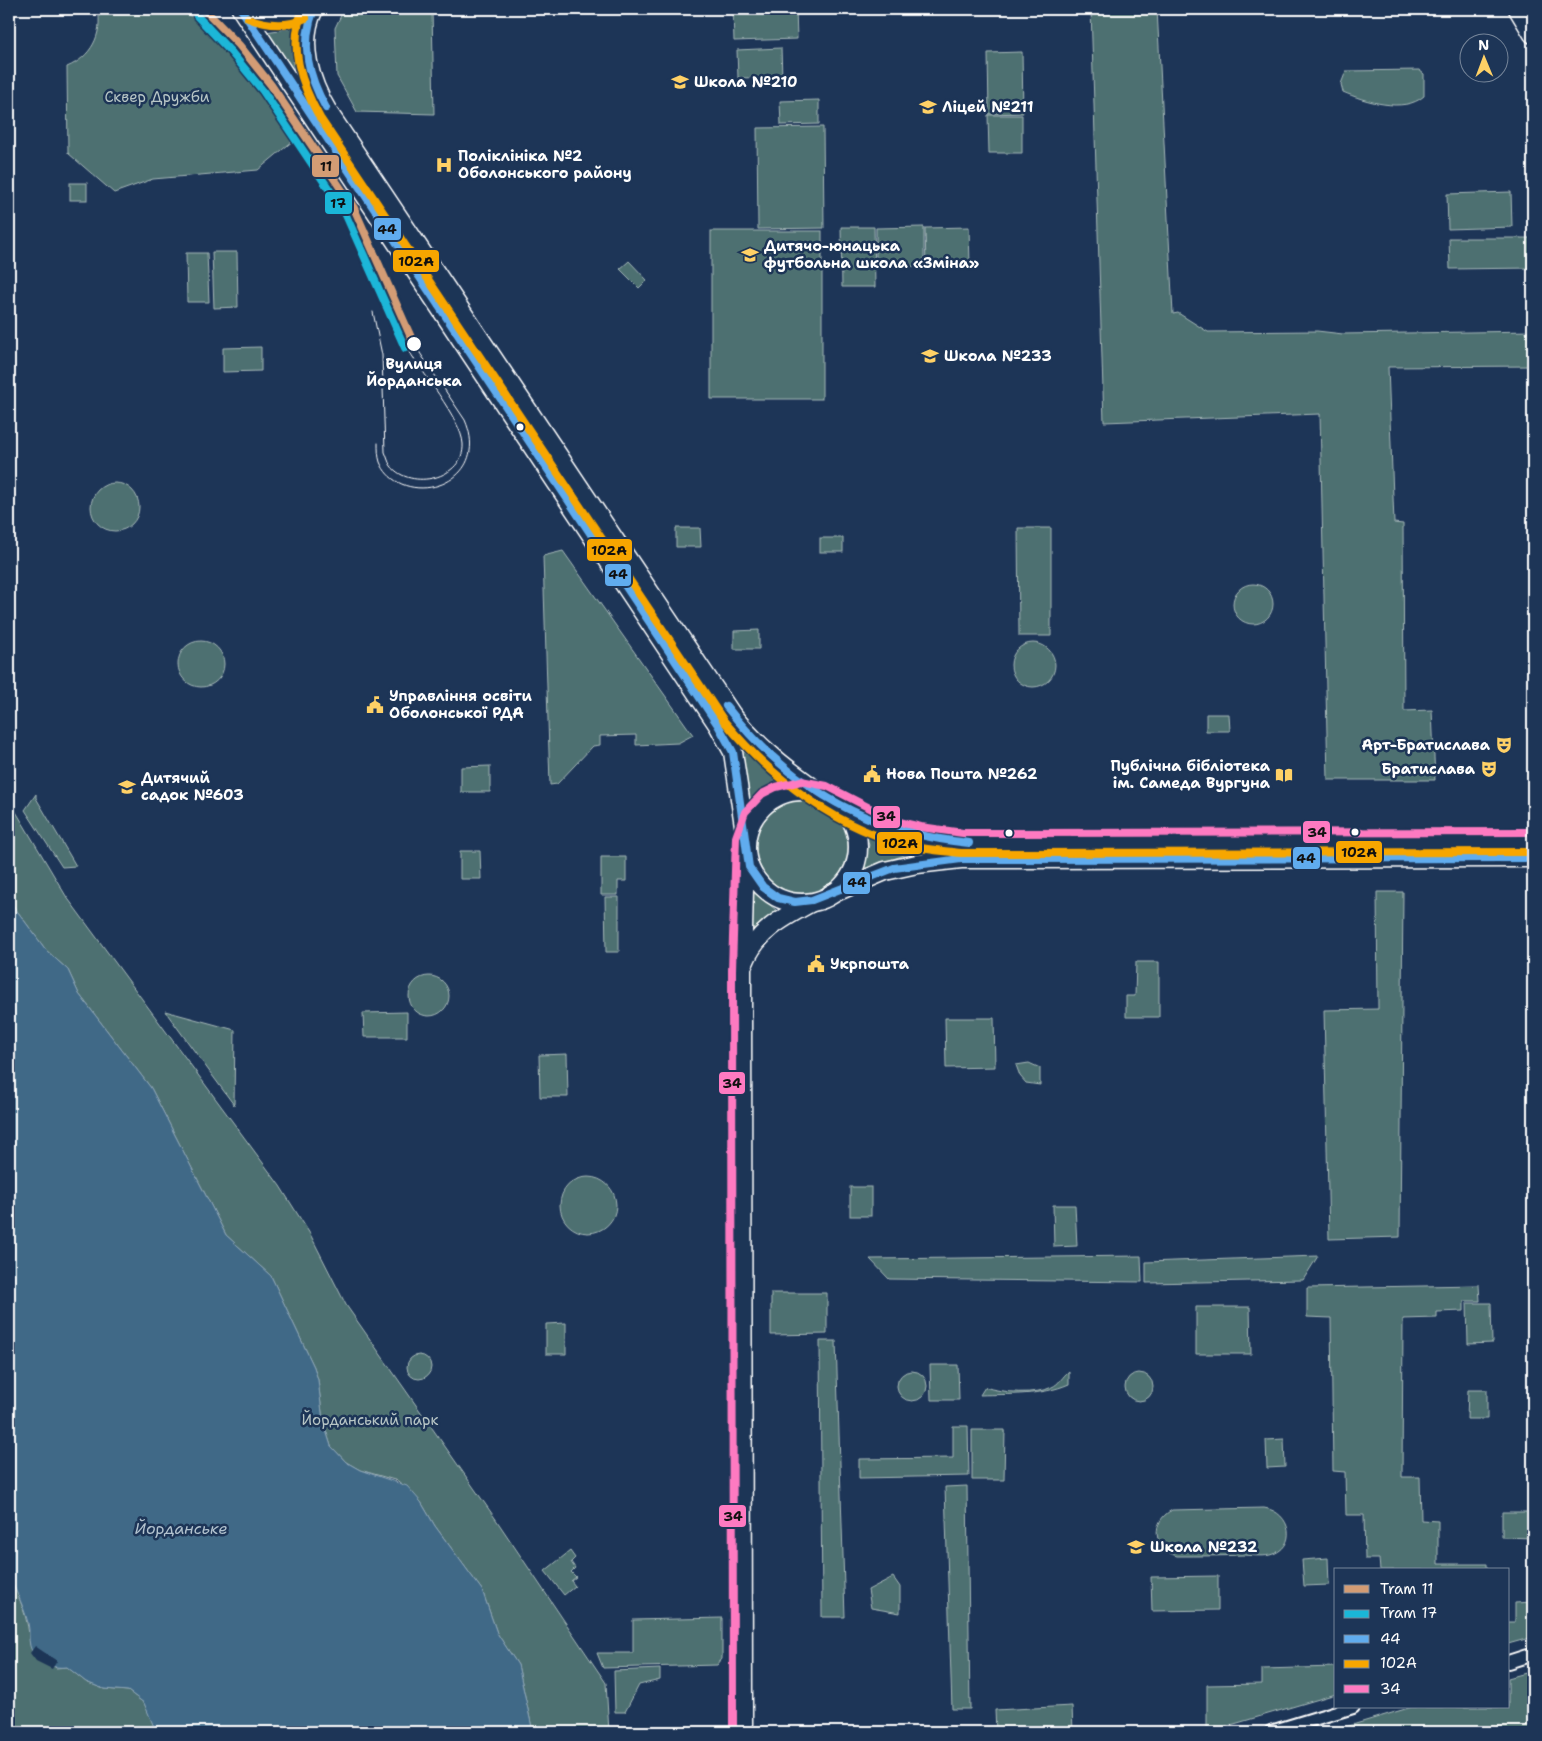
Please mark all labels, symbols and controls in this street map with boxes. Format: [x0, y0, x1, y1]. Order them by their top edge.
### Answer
north arrow [1460, 32, 1510, 82]
text: N [1478, 36, 1489, 54]
school or university icon: Школа №210 [670, 72, 690, 92]
place label: Школа №210 [694, 72, 798, 92]
park label: Сквер Дружби [104, 87, 210, 107]
school or university icon: Ліцей №211 [918, 97, 938, 117]
place label: Ліцей №211 [942, 97, 1034, 117]
place label: Поліклініка №2 Оболонського району [458, 146, 632, 183]
line badge: 11 [311, 154, 340, 178]
hospital icon: Поліклініка №2 Оболонського району [434, 155, 454, 175]
text: 11 [320, 157, 332, 175]
line badge: 17 [324, 191, 353, 215]
text: 17 [330, 194, 346, 212]
line badge: 44 [373, 217, 402, 241]
text: 44 [377, 220, 397, 238]
place label: Дитячо-юнацька футбольна школа «Зміна» [764, 236, 979, 273]
school or university icon: Дитячо-юнацька футбольна школа «Зміна» [740, 245, 760, 265]
line badge: 102А [392, 249, 440, 273]
text: 102А [398, 252, 434, 270]
marker: Вулиця Йорданська [405, 335, 423, 353]
school or university icon: Школа №233 [920, 346, 940, 366]
place label: Школа №233 [944, 346, 1052, 366]
place label: Вулиця Йорданська [366, 354, 463, 391]
unlabelled marker [515, 422, 525, 432]
line badge: 102А [586, 538, 633, 562]
text: 102А [591, 541, 627, 559]
line badge: 44 [604, 563, 632, 587]
text: 44 [608, 565, 628, 583]
place label: Управління освіти Оболонської РДА [389, 686, 533, 723]
public building icon: Управління освіти Оболонської РДА [365, 695, 385, 715]
place label: Арт-Братислава [1362, 735, 1491, 755]
theatre icon: Арт-Братислава [1494, 735, 1514, 755]
place label: Публічна бібліотека ім. Самеда Вургуна [1110, 756, 1271, 793]
place label: Братислава [1381, 759, 1476, 779]
theatre icon: Братислава [1479, 759, 1499, 779]
public building icon: Нова Пошта №262 [862, 764, 882, 784]
place label: Нова Пошта №262 [886, 764, 1038, 784]
library icon: Публічна бібліотека ім. Самеда Вургуна [1274, 765, 1294, 785]
place label: Дитячий садок №603 [141, 768, 244, 805]
school or university icon: Дитячий садок №603 [117, 777, 137, 797]
line badge: 34 [872, 805, 901, 829]
text: 34 [876, 807, 896, 825]
line badge: 34 [1302, 820, 1331, 844]
text: 34 [1307, 823, 1327, 841]
unlabelled marker [1350, 827, 1360, 837]
unlabelled marker [1004, 828, 1014, 838]
line badge: 102А [876, 831, 923, 855]
text: 102А [882, 834, 918, 852]
line badge: 102А [1335, 840, 1383, 864]
text: 102А [1341, 843, 1377, 861]
line badge: 44 [1292, 846, 1321, 870]
text: 44 [1296, 849, 1316, 867]
line badge: 44 [842, 871, 871, 895]
text: 44 [847, 873, 867, 891]
public building icon: Укрпошта [806, 954, 826, 974]
place label: Укрпошта [830, 954, 910, 974]
line badge: 34 [718, 1071, 746, 1095]
text: 34 [722, 1074, 742, 1092]
park label: Йорданський парк [302, 1409, 438, 1430]
line badge: 34 [718, 1504, 747, 1528]
text: 34 [723, 1507, 743, 1525]
water label: Йорданське [135, 1518, 227, 1539]
school or university icon: Школа №232 [1126, 1537, 1146, 1557]
place label: Школа №232 [1150, 1537, 1258, 1557]
legend [1334, 1568, 1510, 1708]
text: Tram 11 [1380, 1579, 1433, 1599]
text: Tram 17 [1380, 1603, 1437, 1623]
text: 44 [1380, 1629, 1401, 1649]
text: 102А [1380, 1653, 1417, 1673]
text: 34 [1380, 1679, 1400, 1699]

